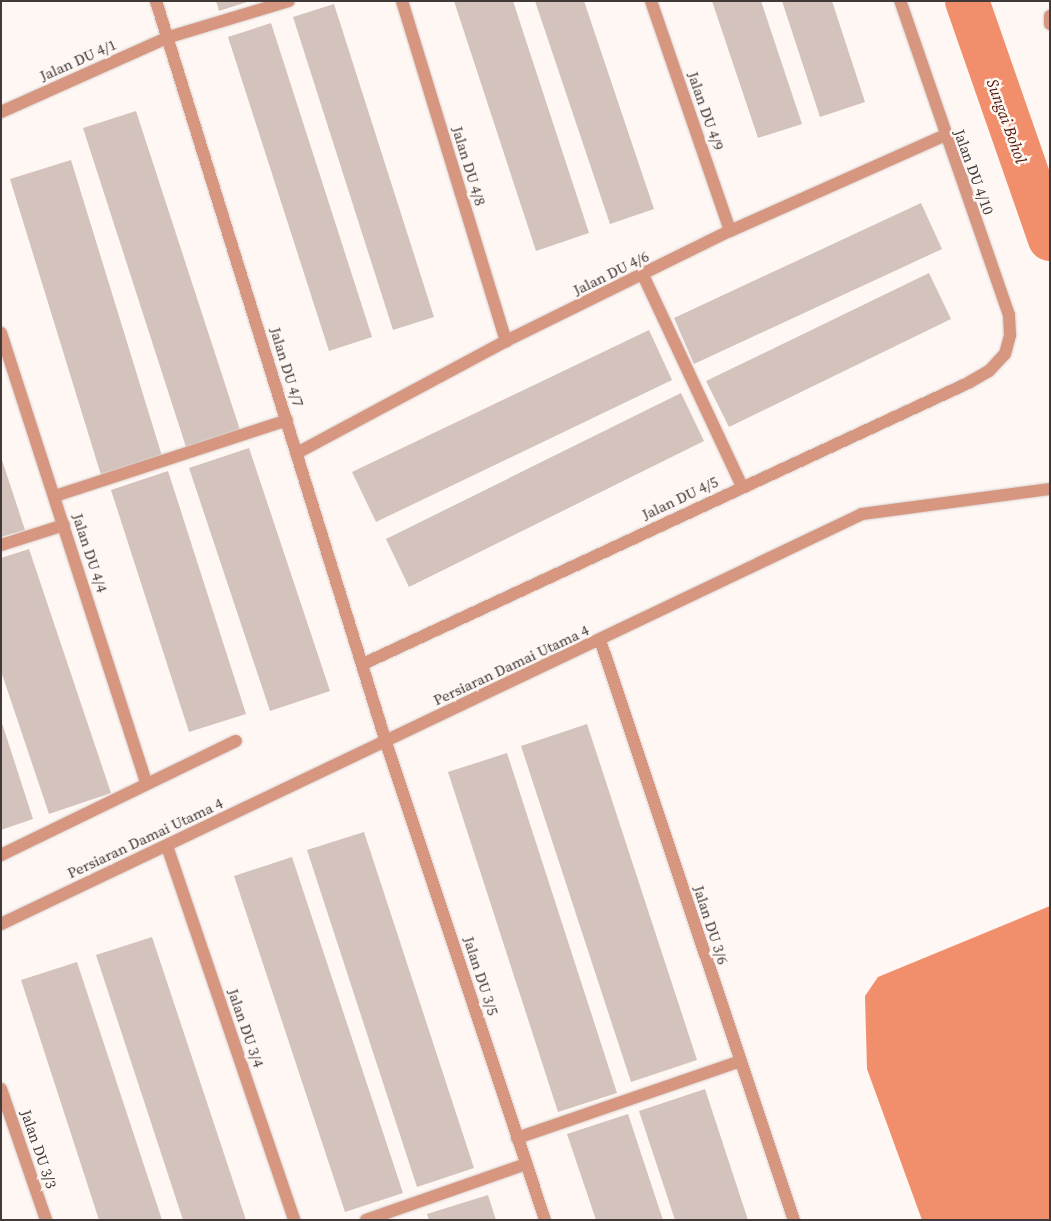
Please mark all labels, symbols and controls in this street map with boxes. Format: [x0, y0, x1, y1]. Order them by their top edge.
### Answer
street label: Jalan DU 4/1 [37, 35, 119, 85]
street label: Jalan DU 4/9 [684, 69, 728, 153]
water label: Sungai Bohol [983, 76, 1031, 166]
street label: Jalan DU 4/8 [448, 124, 490, 208]
street label: Jalan DU 4/10 [950, 127, 998, 217]
street label: Jalan DU 4/6 [570, 247, 652, 299]
street label: Jalan DU 4/7 [266, 325, 308, 409]
street label: Jalan DU 4/5 [639, 473, 721, 523]
street label: Jalan DU 4/4 [69, 511, 111, 595]
street label: Persiaran Damai Utama 4 [430, 621, 592, 709]
street label: Persiaran Damai Utama 4 [64, 794, 226, 882]
street label: Jalan DU 3/6 [690, 883, 732, 967]
street label: Jalan DU 3/5 [460, 934, 502, 1018]
street label: Jalan DU 3/4 [224, 986, 268, 1070]
street label: Jalan DU 3/3 [17, 1107, 61, 1191]

